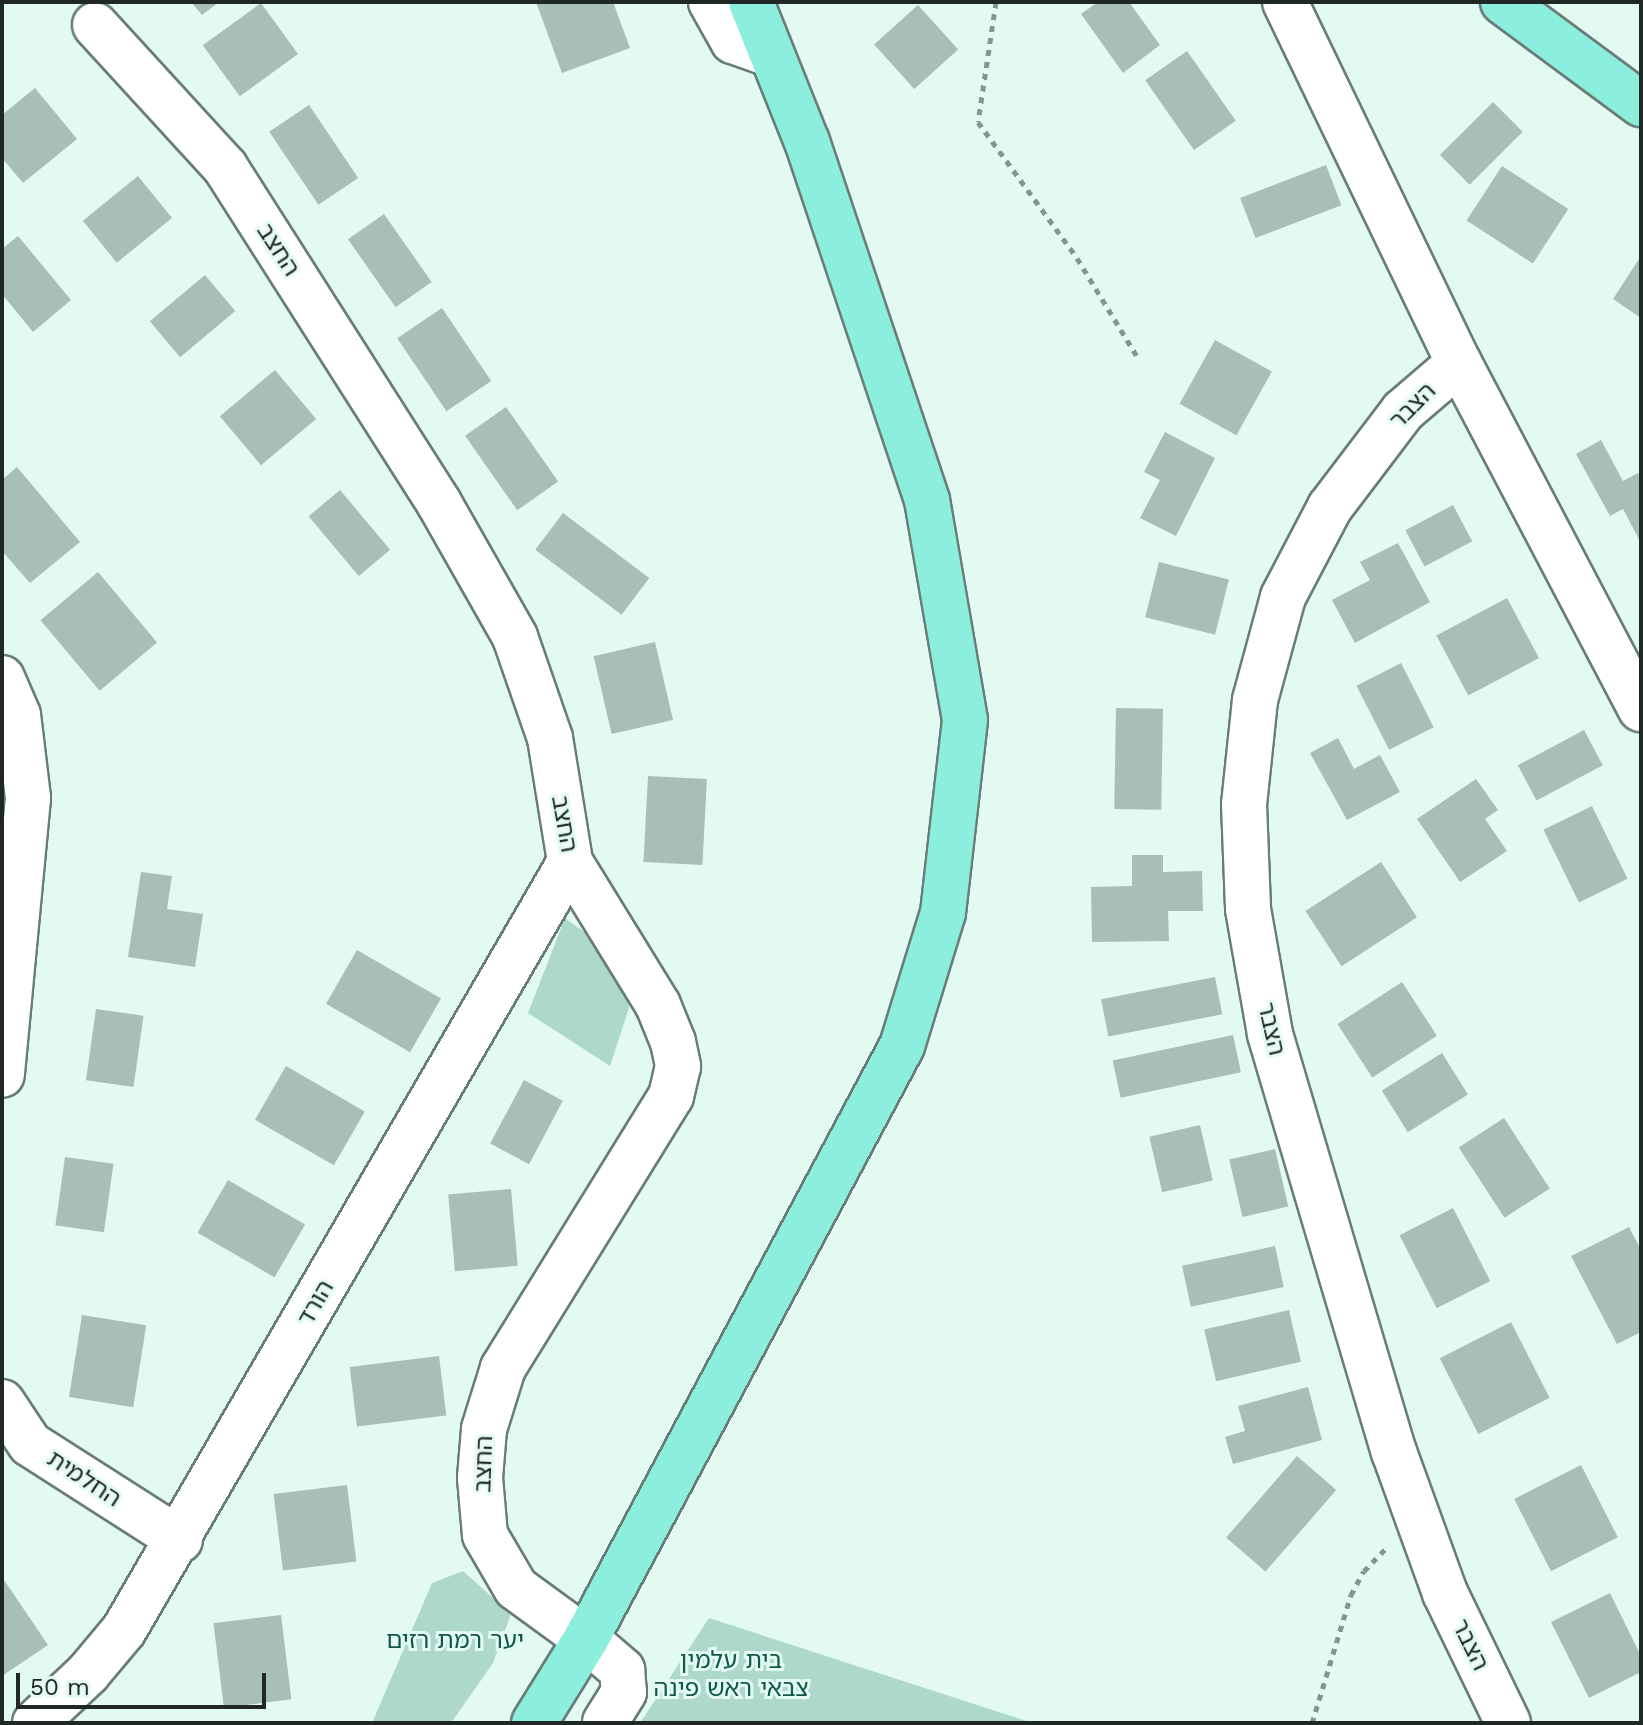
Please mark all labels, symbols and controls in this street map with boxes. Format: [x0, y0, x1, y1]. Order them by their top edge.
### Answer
street label: החצב [250, 218, 306, 282]
street label: הצבר [1384, 377, 1442, 435]
street label: החצב [545, 793, 583, 855]
street label: הצבר [1251, 1000, 1291, 1058]
street label: הורד [292, 1275, 340, 1331]
street label: החצב [469, 1435, 499, 1493]
street label: החלמית [42, 1444, 126, 1514]
street label: הצבר [1445, 1615, 1495, 1675]
park label: יער רמת רזים [386, 1627, 524, 1655]
park label: בית עלמין צבאי ראש פינה [653, 1647, 809, 1703]
scale bar [20, 1657, 270, 1707]
text: 50 m [30, 1673, 90, 1701]

